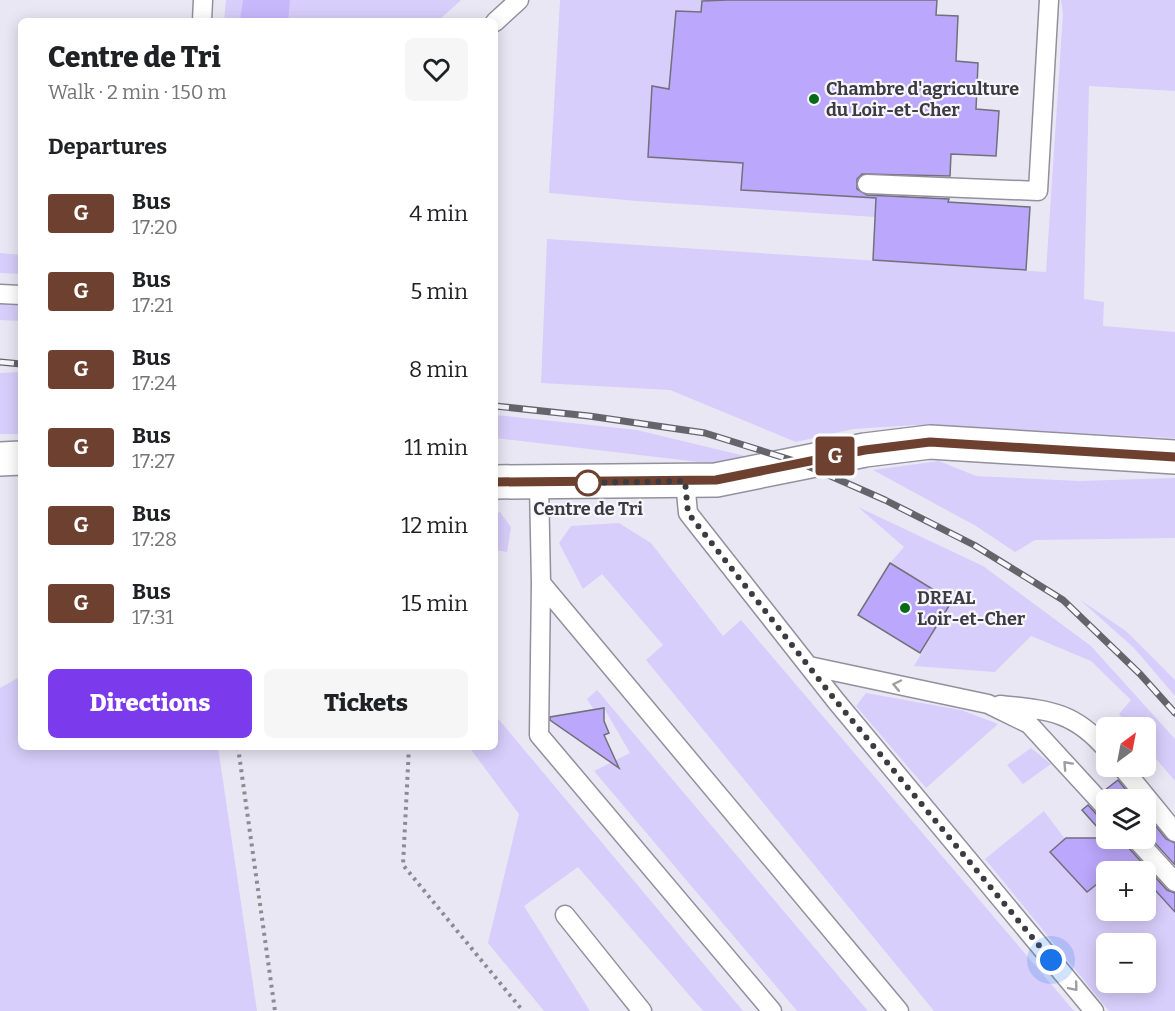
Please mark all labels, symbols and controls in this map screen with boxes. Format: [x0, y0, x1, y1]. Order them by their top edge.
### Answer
button: heart [405, 38, 468, 101]
text: Centre de Tri [48, 41, 221, 74]
place label: Chambre d'agriculture du Loir-et-Cher [826, 78, 1019, 121]
text: Walk · 2 min · 150 m [48, 80, 227, 104]
marker: Chambre d'agriculture du Loir-et-Cher [807, 92, 821, 106]
text: Departures [48, 133, 167, 160]
text: Bus [132, 188, 171, 215]
text: G [73, 200, 89, 226]
text: 4 min [409, 200, 468, 227]
text: 17:20 [132, 215, 178, 239]
text: Bus [132, 266, 171, 293]
text: G [73, 278, 89, 304]
text: 5 min [410, 278, 468, 305]
text: 17:21 [132, 293, 173, 317]
text: Bus [132, 344, 171, 371]
text: G [73, 356, 89, 382]
text: 8 min [409, 356, 468, 383]
text: 17:24 [132, 371, 177, 395]
text: Bus [132, 422, 171, 449]
text: G [73, 434, 89, 460]
text: 11 min [404, 434, 468, 461]
line badge: G [816, 436, 854, 476]
text: G [827, 443, 843, 469]
text: 17:27 [132, 449, 175, 473]
marker: Centre de Tri [575, 470, 601, 496]
place label: Centre de Tri [533, 498, 643, 520]
text: Bus [132, 500, 171, 527]
text: G [73, 512, 89, 538]
text: 12 min [401, 512, 468, 539]
text: 17:28 [132, 527, 177, 551]
text: Bus [132, 578, 171, 605]
place label: DREAL Loir-et-Cher [917, 587, 1026, 630]
text: G [73, 590, 89, 616]
text: 15 min [401, 590, 468, 617]
marker: DREAL Loir-et-Cher [898, 601, 912, 615]
text: 17:31 [132, 605, 174, 629]
button: Directions [48, 669, 252, 738]
button: Tickets [264, 669, 468, 738]
one-way arrow [892, 679, 902, 692]
north arrow [1096, 717, 1156, 777]
map controls [1096, 717, 1156, 993]
one-way arrow [1064, 762, 1075, 773]
button: layers [1096, 789, 1156, 849]
button: + [1096, 861, 1156, 921]
button: − [1096, 933, 1156, 993]
your location [1036, 945, 1066, 975]
one-way arrow [1066, 980, 1077, 991]

